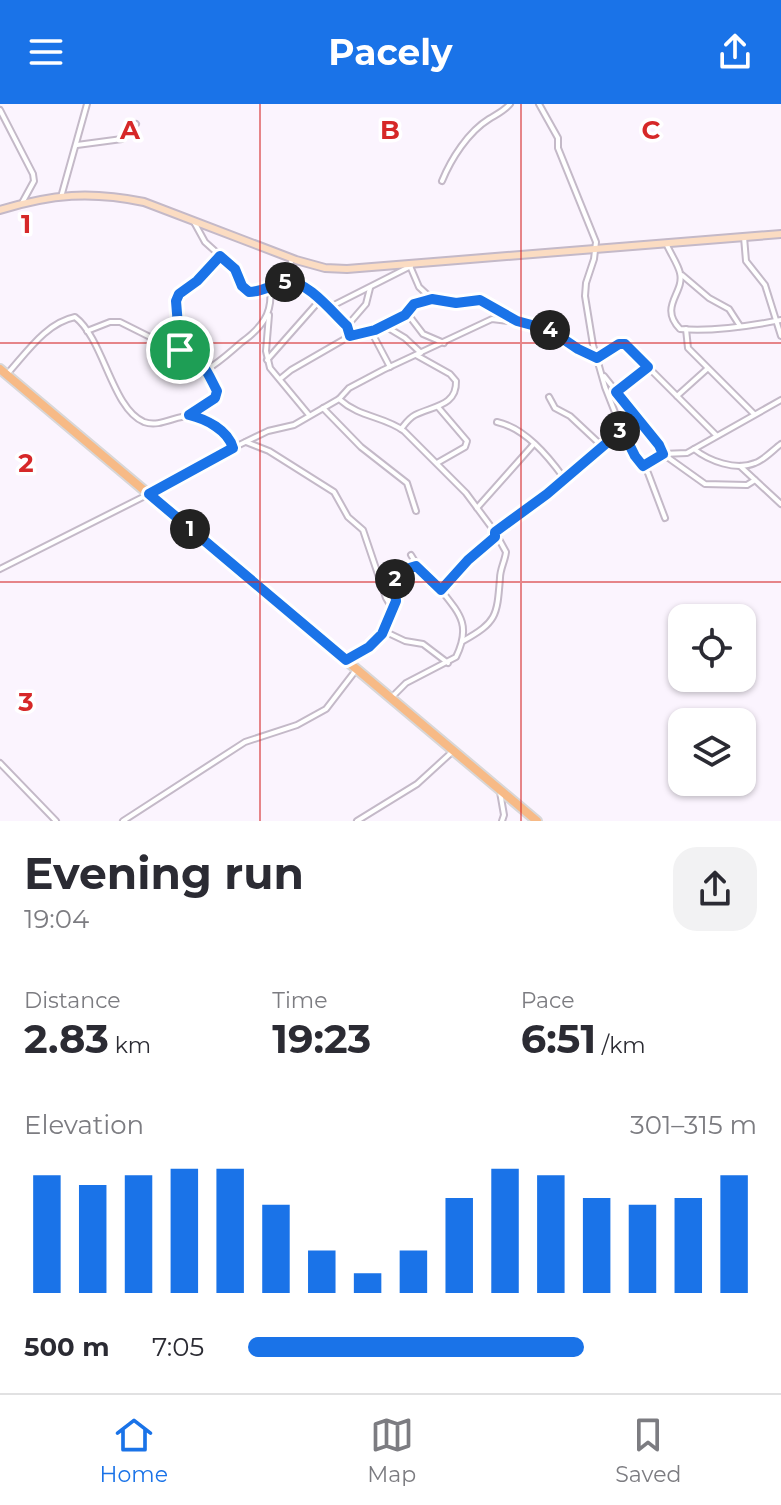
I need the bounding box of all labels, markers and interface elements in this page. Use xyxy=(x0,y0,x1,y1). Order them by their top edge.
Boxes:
icon: menu xyxy=(24,30,68,74)
text: Pacely xyxy=(328,30,453,74)
icon: share xyxy=(713,30,757,74)
text: A xyxy=(119,114,141,146)
text: B xyxy=(380,114,400,146)
text: C xyxy=(642,114,661,146)
text: 1 xyxy=(21,208,31,240)
pin: 5 xyxy=(265,262,305,302)
text: 5 xyxy=(278,268,292,295)
pin: 4 xyxy=(530,310,570,350)
pin xyxy=(146,316,214,384)
text: 4 xyxy=(542,316,558,343)
icon: arrive xyxy=(158,328,202,372)
pin: 3 xyxy=(600,411,640,451)
text: 3 xyxy=(613,417,627,444)
text: 2 xyxy=(18,447,34,479)
pin: 1 xyxy=(170,509,210,549)
text: 1 xyxy=(186,515,194,542)
pin: 2 xyxy=(375,559,415,599)
text: 2 xyxy=(389,565,401,592)
map controls xyxy=(668,604,756,796)
button: locate xyxy=(668,604,756,692)
text: 3 xyxy=(17,686,34,718)
button: layers xyxy=(668,708,756,796)
text: Evening run xyxy=(24,846,304,900)
button: share xyxy=(673,847,757,931)
text: 19:04 xyxy=(24,903,89,935)
text: Distance xyxy=(24,987,121,1014)
text: Time xyxy=(272,987,328,1014)
text: Pace xyxy=(521,987,575,1014)
text: 2.83 xyxy=(24,1014,109,1063)
text: 19:23 xyxy=(272,1014,371,1063)
text: 6:51 xyxy=(521,1014,596,1063)
text: km xyxy=(109,1032,151,1059)
text: /km xyxy=(596,1032,646,1059)
text: Elevation xyxy=(24,1109,144,1141)
text: 301–315 m xyxy=(630,1109,757,1141)
text: 500 m xyxy=(24,1331,109,1363)
text: 7:05 xyxy=(152,1331,204,1363)
tab: Home xyxy=(100,1413,168,1488)
tab: Map xyxy=(367,1413,416,1488)
tab: Saved xyxy=(615,1413,681,1488)

